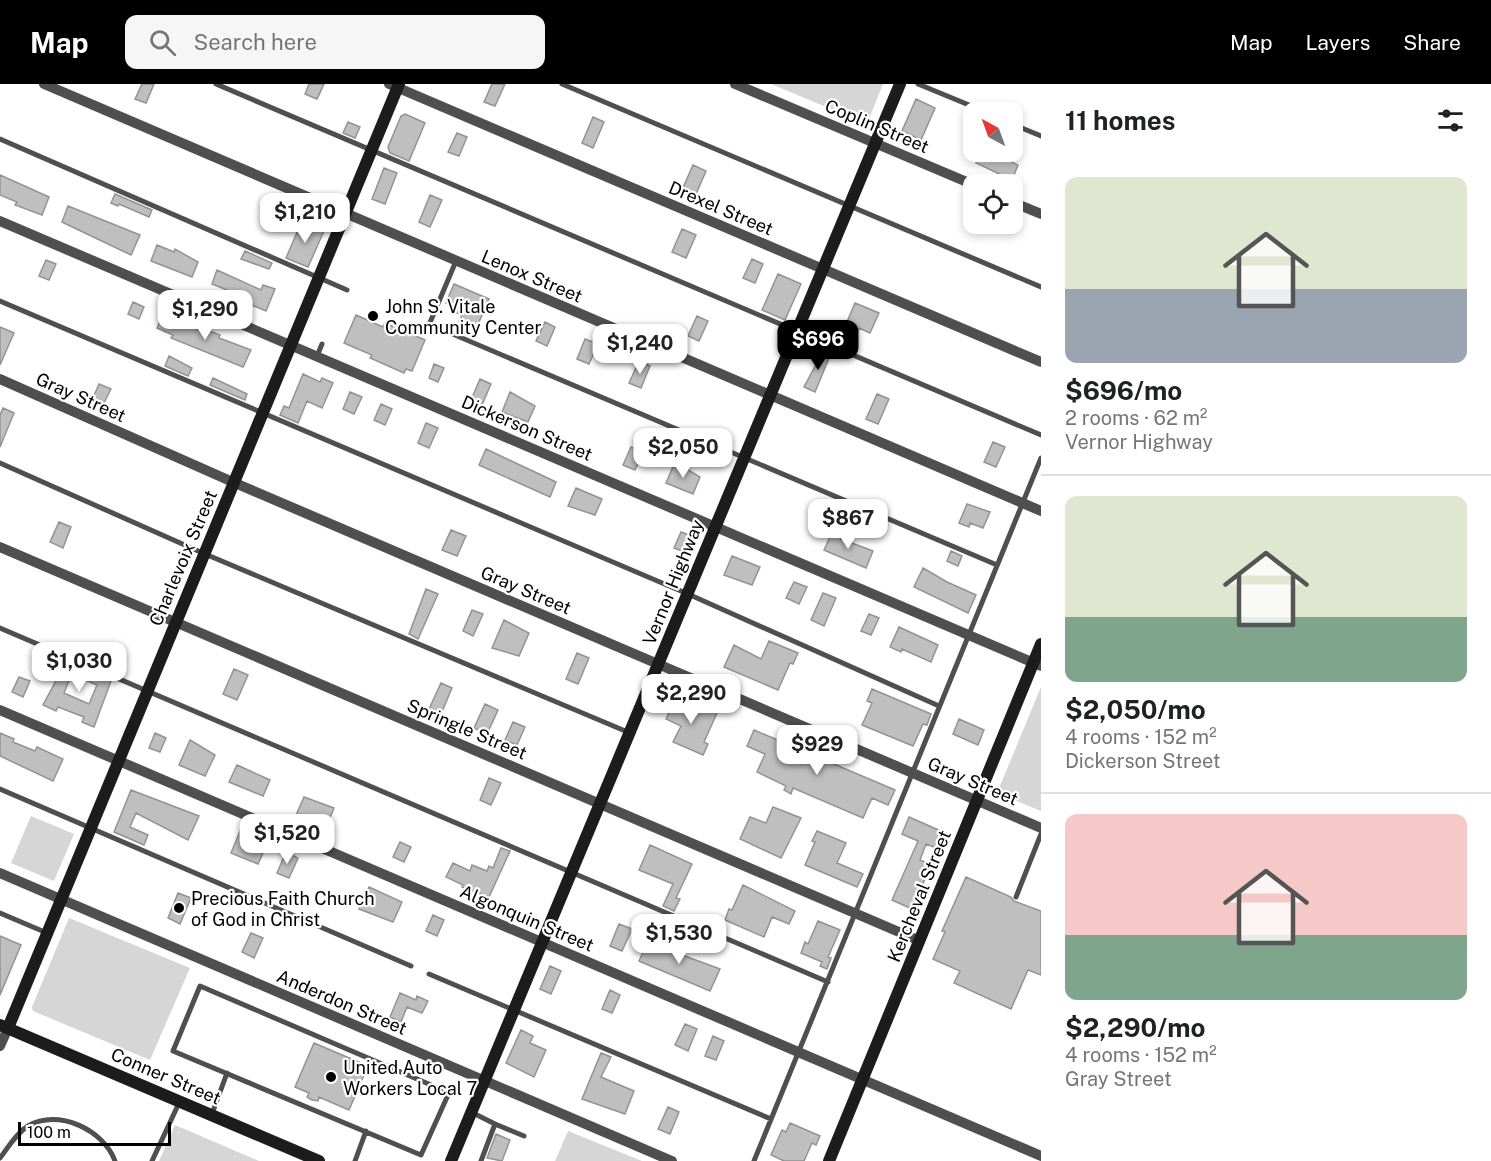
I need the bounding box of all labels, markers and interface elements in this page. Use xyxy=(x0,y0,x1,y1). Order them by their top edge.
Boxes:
search box xyxy=(125,15,545,69)
text: Map xyxy=(30,26,89,59)
icon: search xyxy=(146,26,179,59)
text: Search here xyxy=(194,29,317,55)
text: Map xyxy=(1230,30,1273,55)
text: Layers xyxy=(1306,30,1370,55)
text: Share xyxy=(1403,30,1461,55)
street label: Coplin Street xyxy=(822,95,932,157)
north arrow xyxy=(963,102,1023,162)
map controls xyxy=(963,102,1023,234)
icon: filters xyxy=(1434,104,1467,137)
text: 11 homes xyxy=(1065,105,1175,136)
button: locate xyxy=(963,174,1023,234)
street label: Drexel Street xyxy=(666,177,776,239)
pin: $1,210 xyxy=(256,193,354,244)
text: $1,210 xyxy=(274,200,336,224)
icon: home xyxy=(1212,216,1320,324)
street label: Lenox Street xyxy=(479,245,585,307)
pin: $1,290 xyxy=(156,290,254,341)
place label: John S. Vitale Community Center xyxy=(385,296,542,338)
text: $1,290 xyxy=(172,297,238,321)
marker: John S. Vitale Community Center xyxy=(366,309,380,323)
pin: $696 xyxy=(782,320,854,371)
pin: $1,240 xyxy=(591,324,689,375)
text: $696 xyxy=(791,327,845,351)
text: $1,240 xyxy=(607,331,673,355)
street label: Gray Street xyxy=(33,368,129,426)
text: $696/mo xyxy=(1065,375,1182,406)
street label: Dickerson Street xyxy=(458,391,596,465)
text: 2 rooms · 62 m² xyxy=(1065,406,1207,430)
pin: $2,050 xyxy=(634,428,732,479)
text: Vernor Highway xyxy=(1065,430,1213,454)
text: $2,050 xyxy=(647,435,719,459)
street label: Charlevoix Street xyxy=(145,487,221,629)
pin: $867 xyxy=(812,499,884,550)
text: $867 xyxy=(822,506,874,530)
street label: Vernor Highway xyxy=(638,516,708,648)
icon: home xyxy=(1212,535,1320,643)
street label: Gray Street xyxy=(478,562,574,618)
pin: $1,030 xyxy=(30,642,128,693)
text: $1,030 xyxy=(46,649,112,673)
pin: $2,290 xyxy=(642,674,740,725)
text: $2,290 xyxy=(656,681,726,705)
street label: Springle Street xyxy=(404,694,530,764)
text: $2,050/mo xyxy=(1065,694,1206,725)
pin: $929 xyxy=(781,725,853,776)
text: 4 rooms · 152 m² xyxy=(1065,725,1217,749)
text: $929 xyxy=(791,732,843,756)
text: Dickerson Street xyxy=(1065,749,1221,773)
street label: Gray Street xyxy=(925,753,1021,809)
pin: $1,520 xyxy=(238,814,336,865)
text: $1,520 xyxy=(254,821,320,845)
street label: Kercheval Street xyxy=(883,827,955,965)
icon: home xyxy=(1212,853,1320,961)
street label: Algonquin Street xyxy=(457,880,597,956)
place label: Precious Faith Church of God in Christ xyxy=(191,888,375,930)
marker: Precious Faith Church of God in Christ xyxy=(172,901,186,915)
pin: $1,530 xyxy=(630,914,728,965)
text: $1,530 xyxy=(645,921,713,945)
street label: Anderdon Street xyxy=(274,965,410,1039)
text: $2,290/mo xyxy=(1065,1012,1205,1043)
street label: Conner Street xyxy=(108,1043,224,1109)
text: 4 rooms · 152 m² xyxy=(1065,1043,1217,1067)
place label: United Auto Workers Local 7 xyxy=(343,1057,477,1099)
text: Gray Street xyxy=(1065,1067,1172,1091)
marker: United Auto Workers Local 7 xyxy=(324,1070,338,1084)
scale bar xyxy=(18,1119,171,1146)
text: 100 m xyxy=(27,1123,71,1142)

